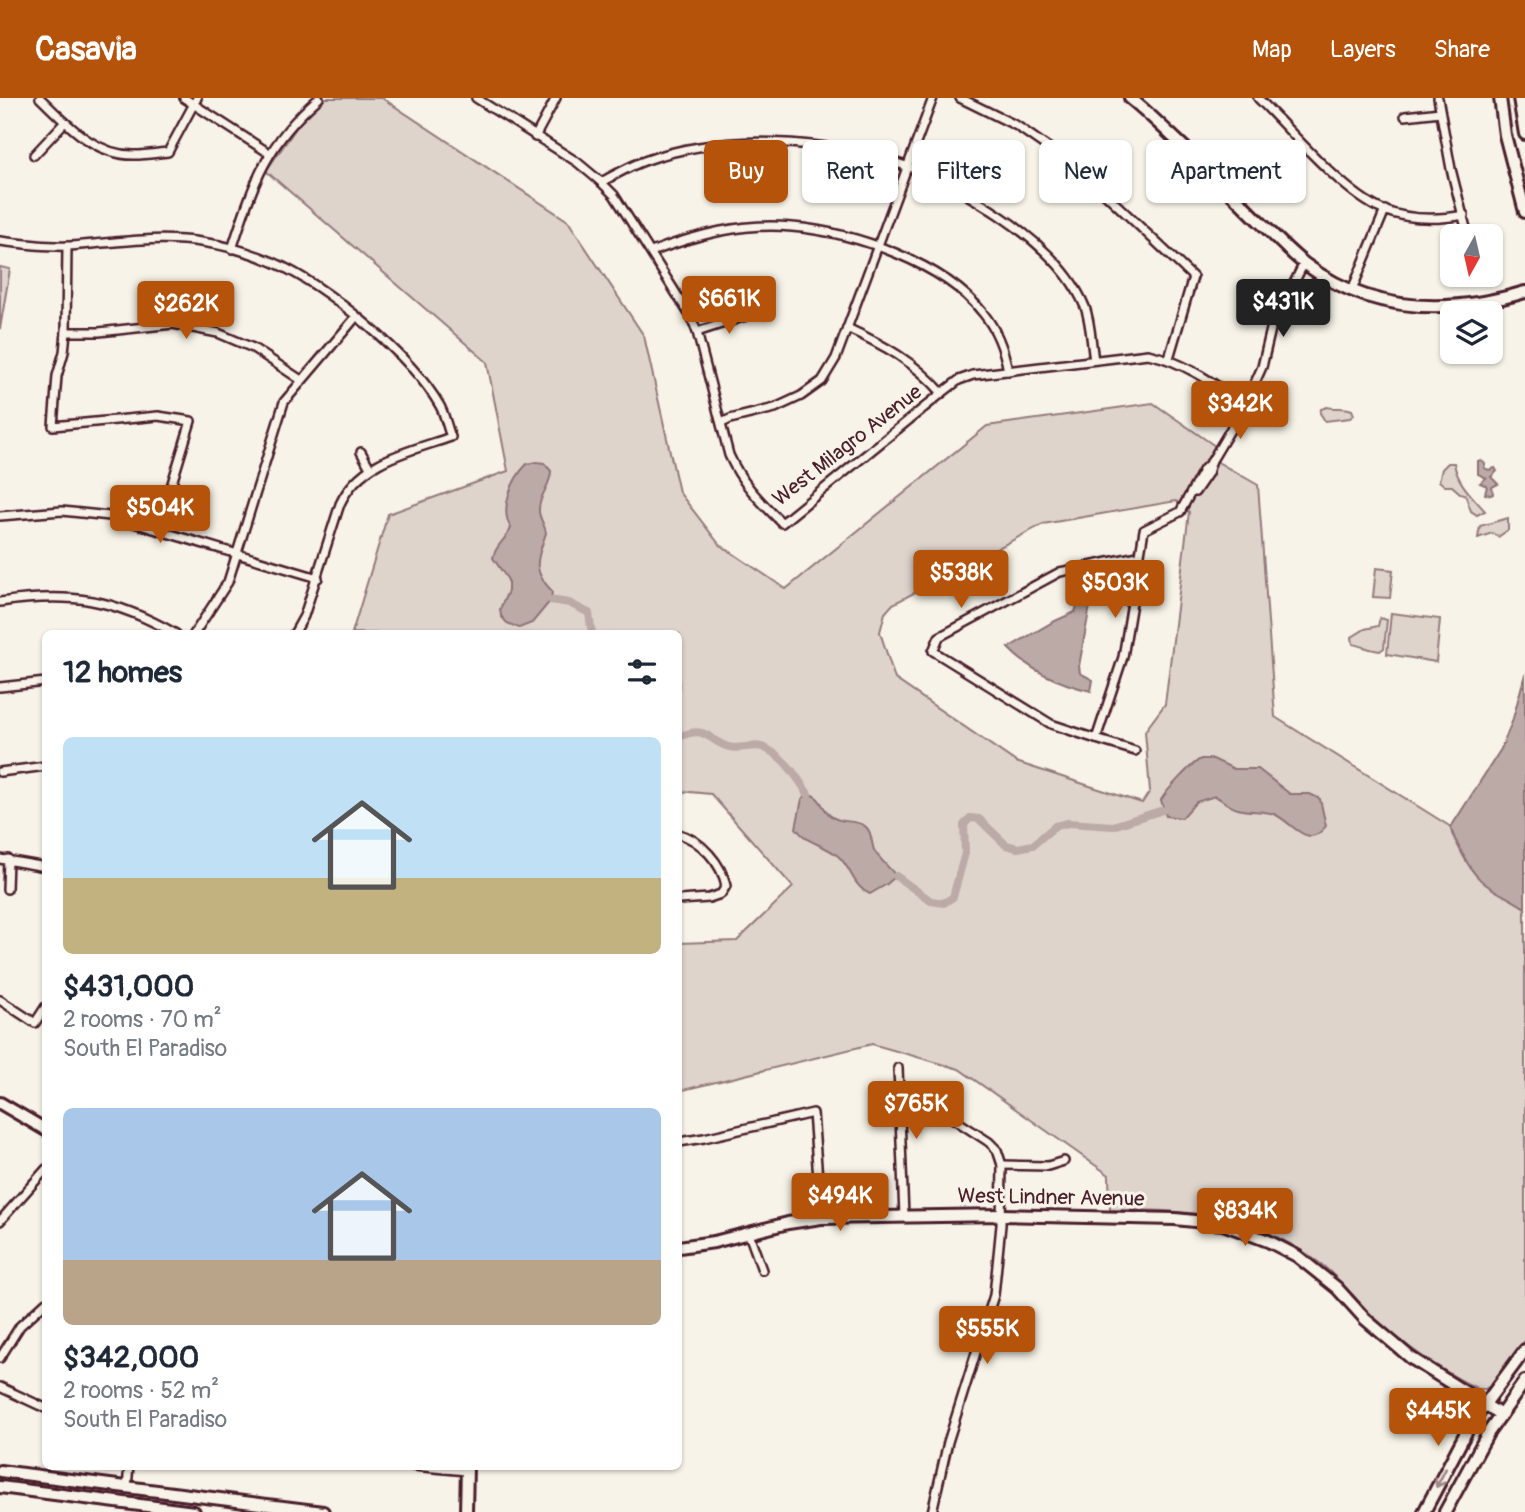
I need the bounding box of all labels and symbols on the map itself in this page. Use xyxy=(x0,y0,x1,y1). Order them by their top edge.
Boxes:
north arrow xyxy=(1440,224,1503,287)
pin: $661K xyxy=(680,276,778,336)
pin: $431K xyxy=(1234,280,1332,339)
pin: $262K xyxy=(137,282,235,341)
street label: West Milagro Avenue xyxy=(767,378,928,512)
pin: $342K xyxy=(1191,382,1289,441)
pin: $504K xyxy=(111,486,209,545)
pin: $538K xyxy=(912,550,1010,610)
pin: $503K xyxy=(1066,560,1164,620)
pin: $765K xyxy=(867,1082,965,1141)
pin: $494K xyxy=(791,1174,889,1233)
street label: West Lindner Avenue xyxy=(957,1182,1145,1213)
pin: $834K xyxy=(1196,1188,1294,1248)
pin: $555K xyxy=(938,1306,1036,1366)
pin: $445K xyxy=(1389,1388,1487,1448)
one-way arrow xyxy=(1433,1467,1447,1488)

